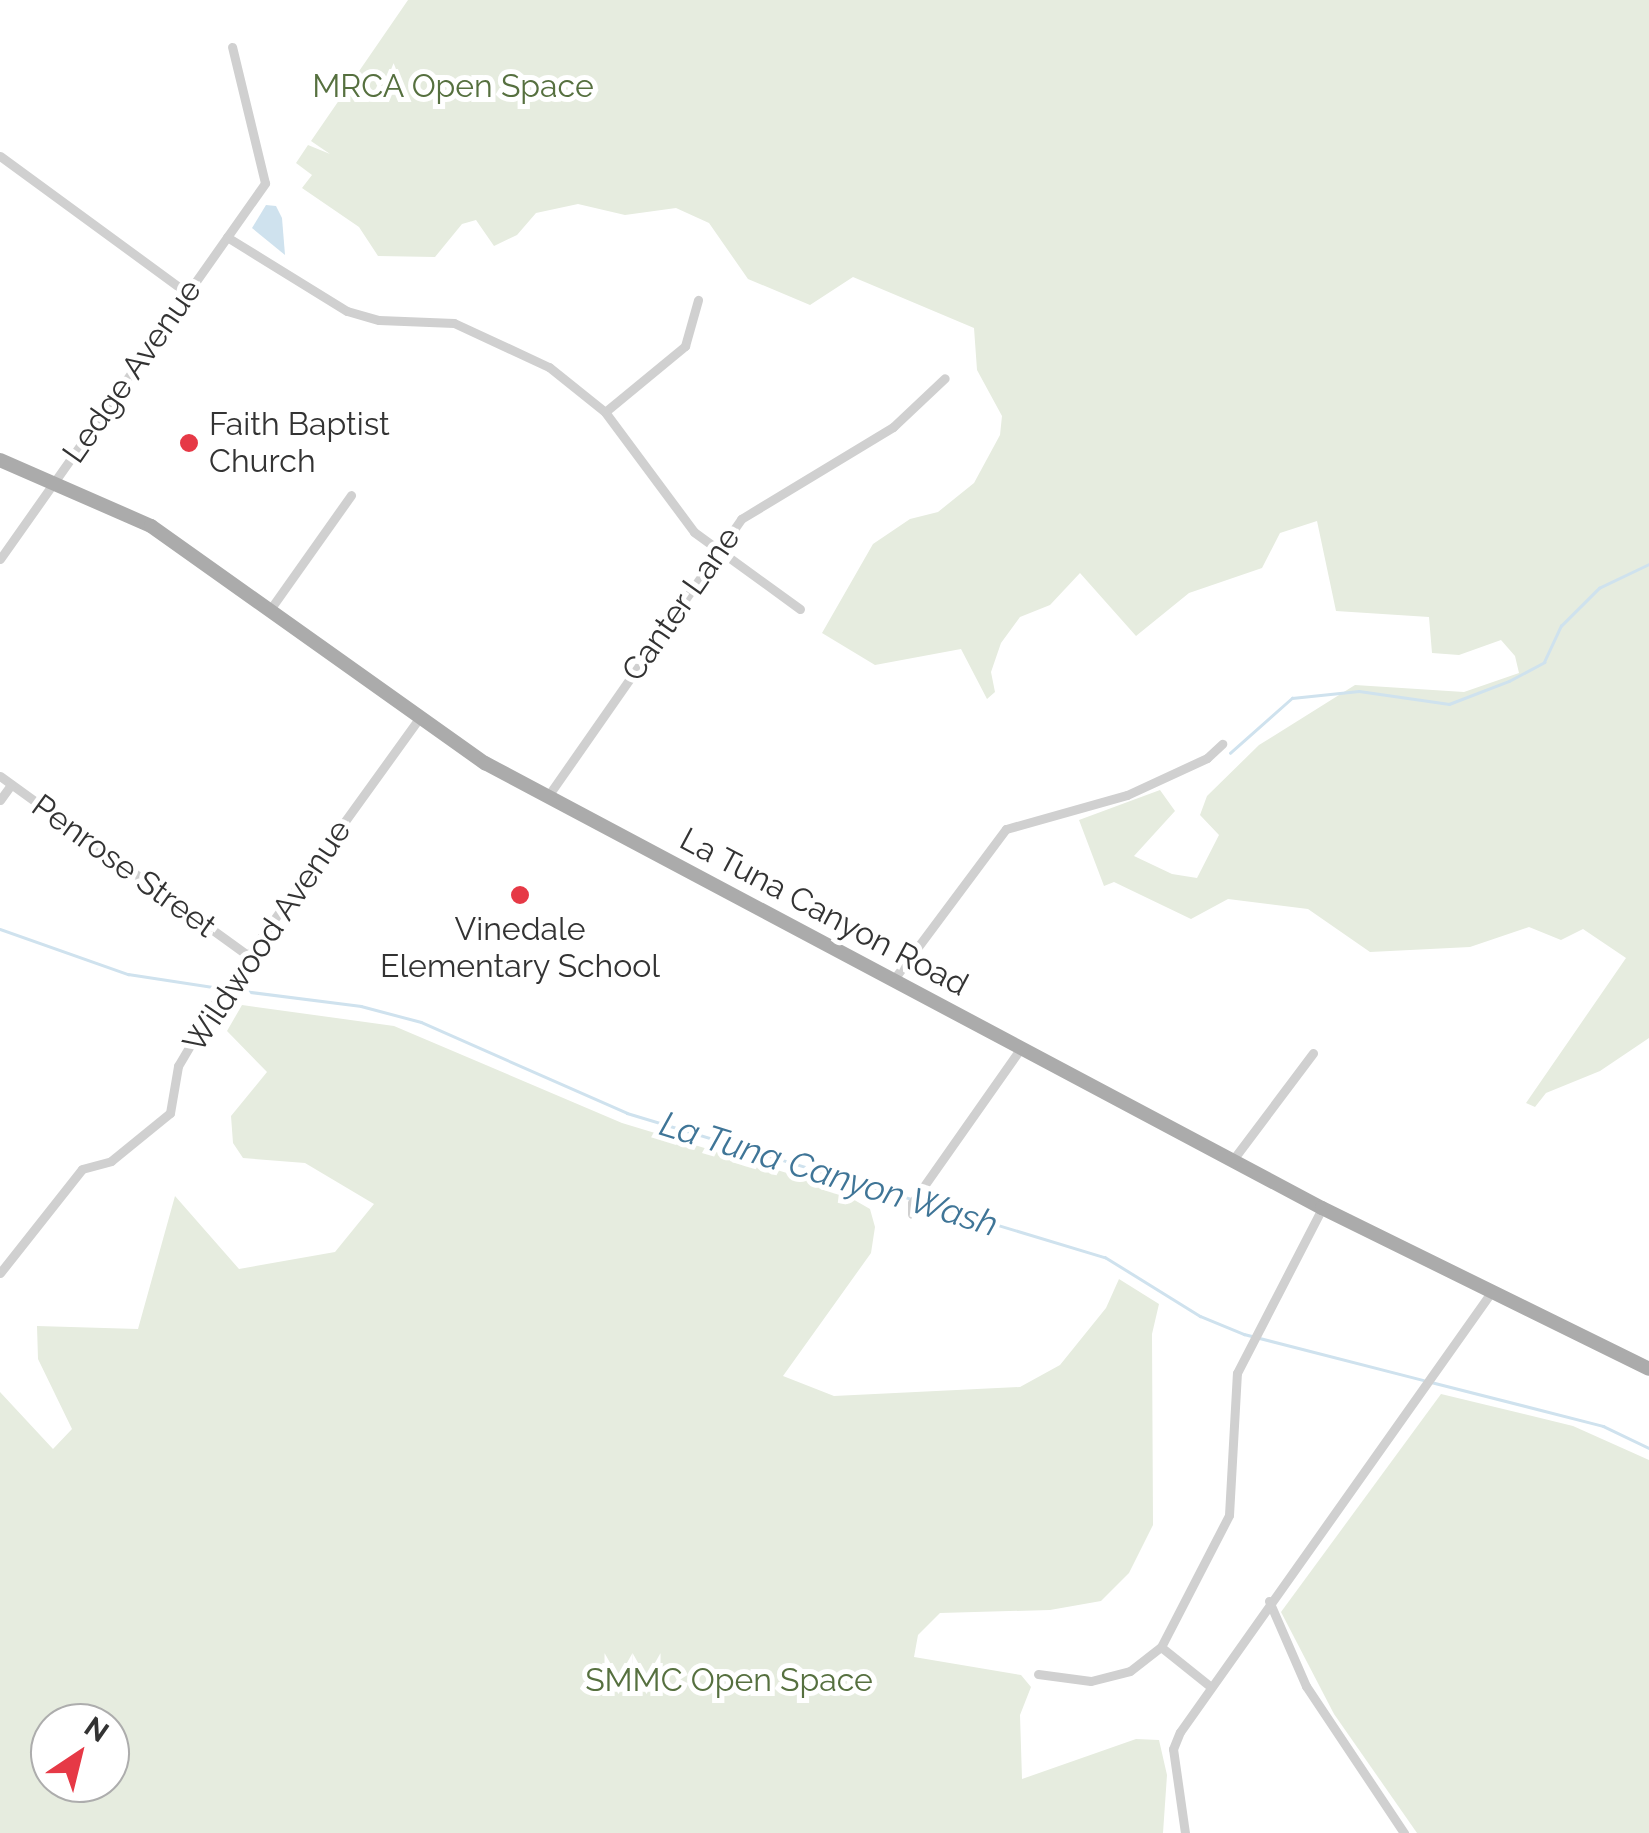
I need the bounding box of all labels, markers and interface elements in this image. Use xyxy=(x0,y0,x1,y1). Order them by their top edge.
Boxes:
park label: MRCA Open Space xyxy=(312,67,594,105)
street label: Ledge Avenue xyxy=(54,272,210,470)
place label: Faith Baptist Church xyxy=(209,406,390,481)
marker: Faith Baptist Church xyxy=(178,432,200,454)
street label: Canter Lane xyxy=(614,519,748,689)
street label: Penrose Street xyxy=(25,786,223,946)
street label: Wildwood Avenue xyxy=(175,812,359,1060)
street label: La Tuna Canyon Road xyxy=(673,820,975,1004)
marker: Vinedale Elementary School xyxy=(509,884,531,906)
place label: Vinedale Elementary School xyxy=(380,911,660,986)
water label: La Tuna Canyon Wash xyxy=(654,1102,1004,1246)
park label: SMMC Open Space xyxy=(585,1661,873,1699)
north arrow xyxy=(30,1703,130,1803)
text: N xyxy=(78,1710,115,1749)

